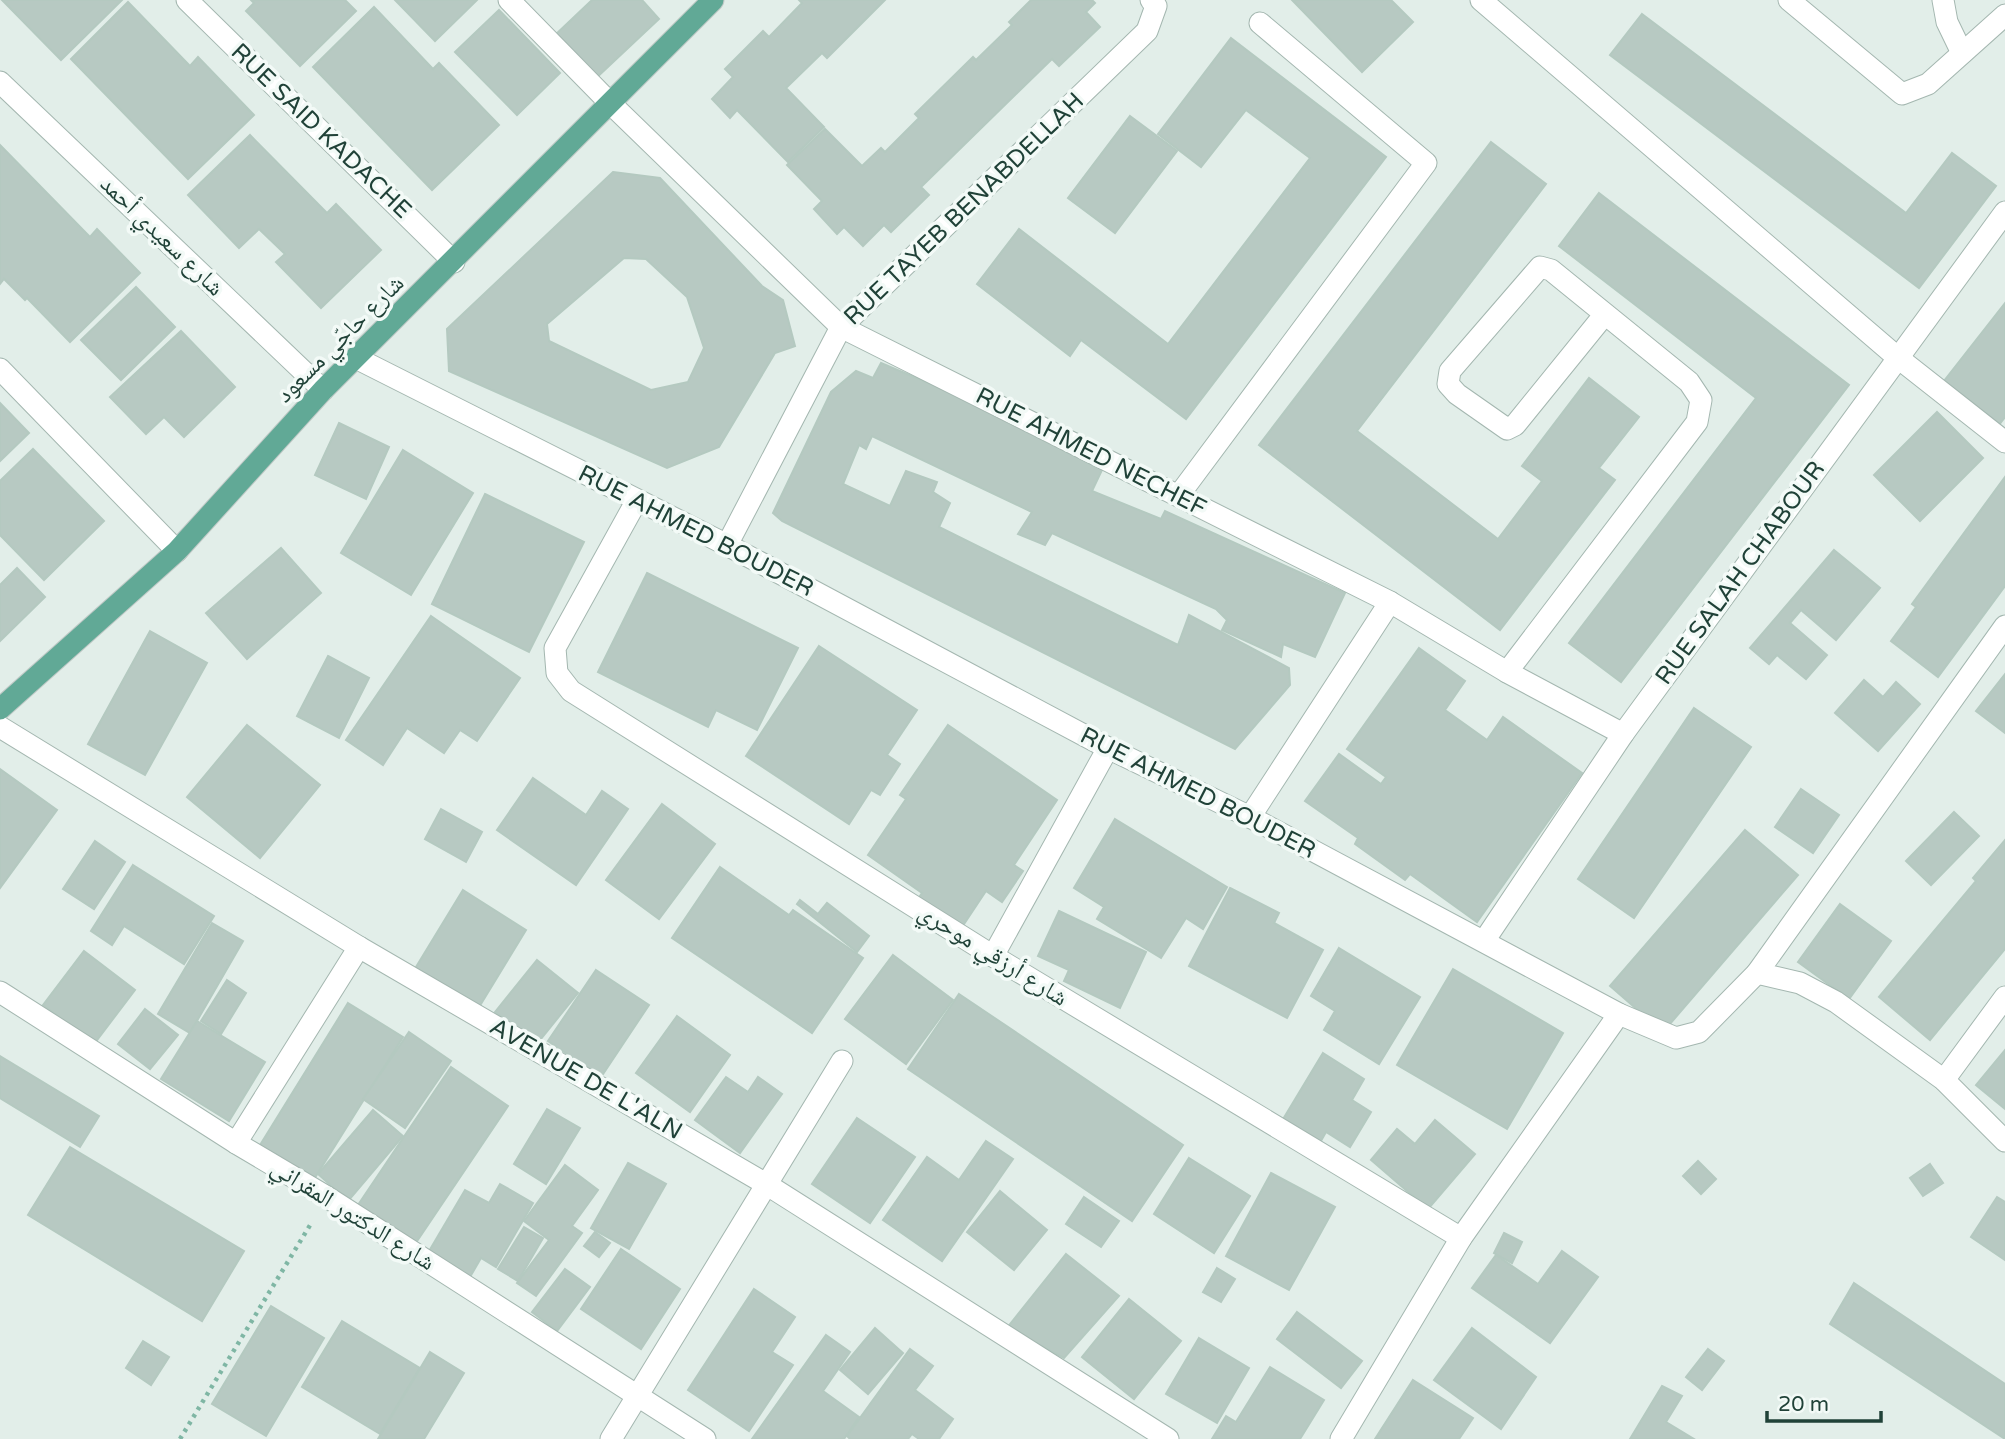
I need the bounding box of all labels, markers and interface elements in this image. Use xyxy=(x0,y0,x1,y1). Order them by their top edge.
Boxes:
street label: RUE SAID KADACHE xyxy=(225,37,417,225)
street label: RUE TAYEB BENABDELLAH xyxy=(838,87,1090,331)
street label: شارع سعيدي أحمد xyxy=(91,170,230,305)
street label: شارع حاجّي مسعود xyxy=(270,269,413,412)
street label: RUE AHMED NECHEF xyxy=(971,381,1211,523)
street label: RUE SALAH CHABOUR xyxy=(1649,456,1831,690)
street label: RUE AHMED BOUDER xyxy=(573,459,819,603)
street label: RUE AHMED BOUDER xyxy=(1075,721,1321,865)
street label: شارع أرزقي موحري xyxy=(911,897,1073,1016)
street label: AVENUE DE L'ALN xyxy=(485,1012,687,1146)
street label: شارع الدكتور المقراني xyxy=(263,1153,440,1281)
scale bar xyxy=(1767,1380,1881,1424)
text: 20 m xyxy=(1778,1392,1829,1417)

